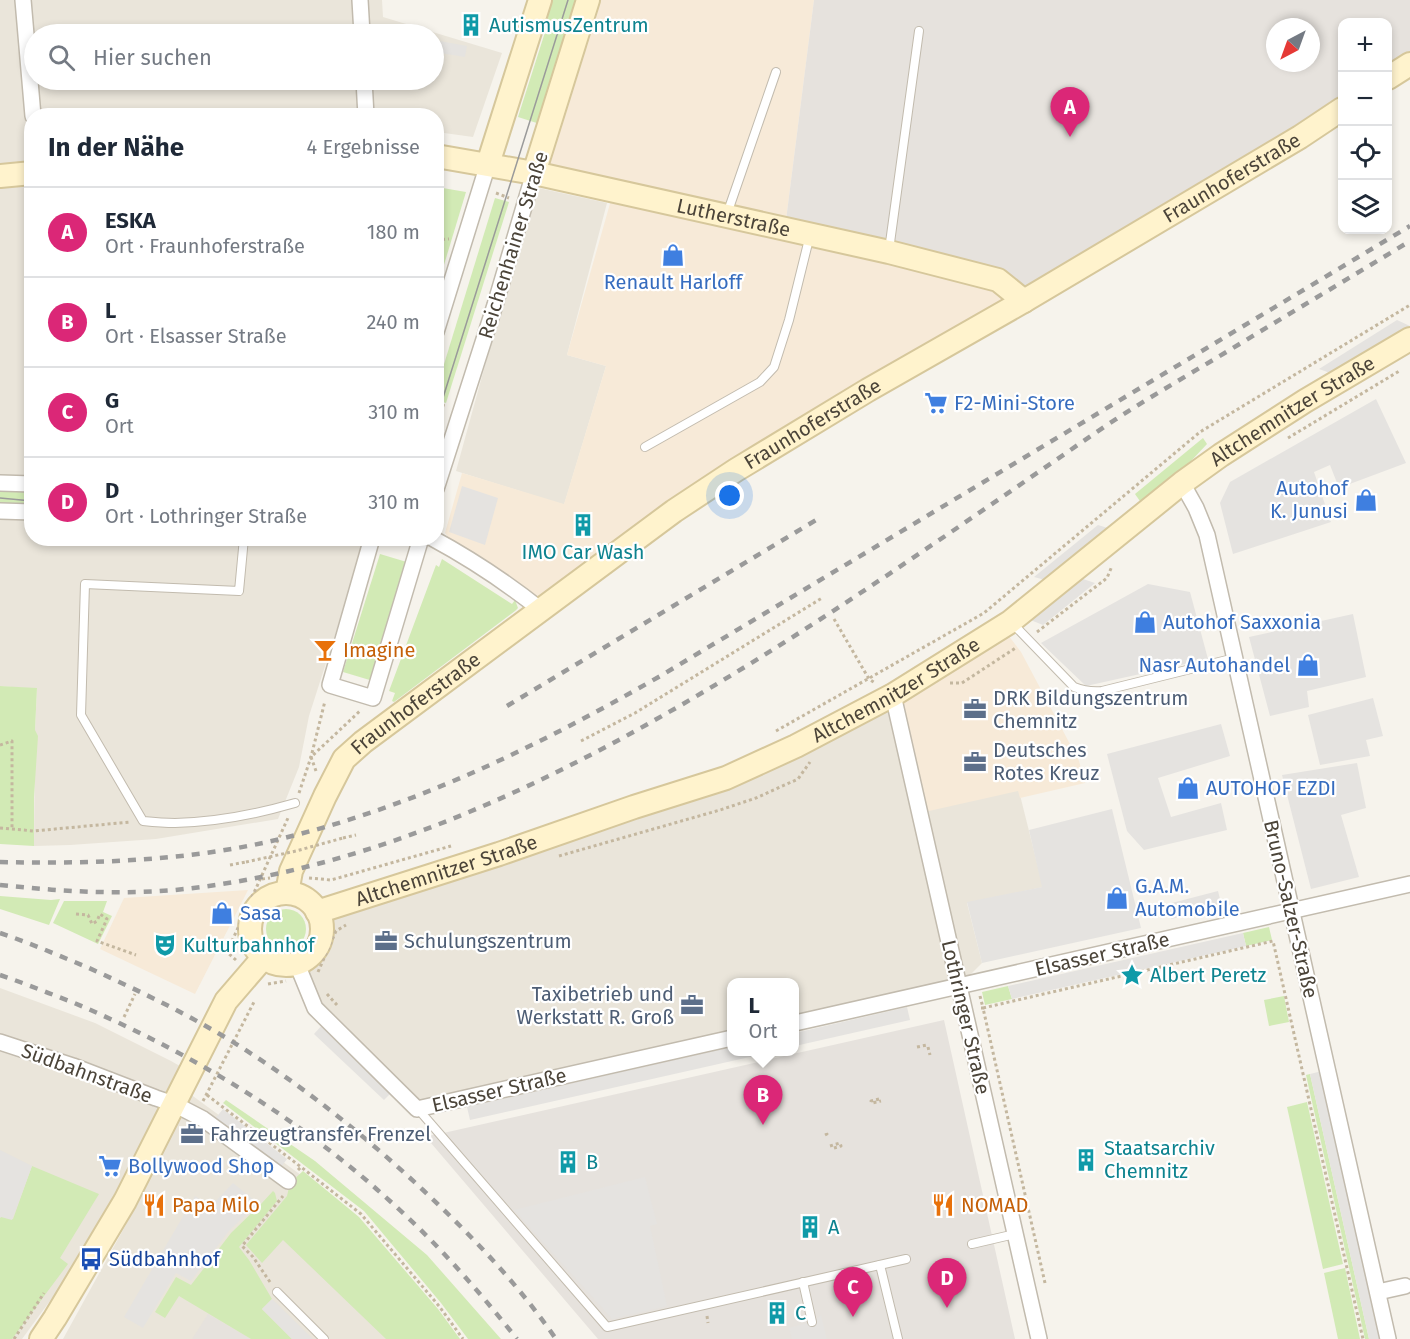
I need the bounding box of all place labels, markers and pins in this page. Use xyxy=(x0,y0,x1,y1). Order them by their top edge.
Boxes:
building icon: AutismusZentrum xyxy=(458,12,484,38)
place label: AutismusZentrum xyxy=(489,13,649,37)
pin: A xyxy=(1050,88,1090,137)
shop icon: Renault Harloff xyxy=(660,242,686,268)
place label: Renault Harloff xyxy=(604,270,743,294)
supermarket icon: F2-Mini-Store xyxy=(923,390,949,416)
place label: F2-Mini-Store xyxy=(954,391,1075,415)
place label: Autohof K. Junusi xyxy=(1270,476,1349,523)
shop icon: Autohof K. Junusi xyxy=(1353,487,1379,513)
building icon: IMO Car Wash xyxy=(570,512,596,538)
place label: IMO Car Wash xyxy=(522,540,644,564)
shop icon: Autohof Saxxonia xyxy=(1132,609,1158,635)
place label: Autohof Saxxonia xyxy=(1163,610,1321,634)
bar icon: Imagine xyxy=(312,637,338,663)
place label: Imagine xyxy=(343,638,415,662)
shop icon: Nasr Autohandel xyxy=(1295,652,1321,678)
place label: Nasr Autohandel xyxy=(1139,653,1290,677)
place label: DRK Bildungszentrum Chemnitz xyxy=(993,686,1188,733)
office icon: DRK Bildungszentrum Chemnitz xyxy=(962,696,988,722)
place label: Deutsches Rotes Kreuz xyxy=(993,738,1099,785)
office icon: Deutsches Rotes Kreuz xyxy=(962,749,988,775)
shop icon: AUTOHOF EZDI xyxy=(1175,775,1201,801)
place label: AUTOHOF EZDI xyxy=(1206,776,1336,800)
place label: G.A.M. Automobile xyxy=(1135,874,1240,921)
shop icon: G.A.M. Automobile xyxy=(1104,885,1130,911)
shop icon: Sasa xyxy=(209,900,235,926)
place label: Sasa xyxy=(240,901,282,925)
office icon: Schulungszentrum xyxy=(373,928,399,954)
place label: Schulungszentrum xyxy=(404,929,572,953)
theatre icon: Kulturbahnhof xyxy=(152,932,178,958)
place label: Kulturbahnhof xyxy=(183,933,316,957)
place icon: Albert Peretz xyxy=(1119,962,1145,988)
place label: Albert Peretz xyxy=(1150,963,1266,987)
place label: Taxibetrieb und Werkstatt R. Groß xyxy=(516,982,674,1029)
office icon: Taxibetrieb und Werkstatt R. Groß xyxy=(679,992,705,1018)
pin: B xyxy=(744,1076,783,1125)
office icon: Fahrzeugtransfer Frenzel xyxy=(179,1121,205,1147)
place label: Fahrzeugtransfer Frenzel xyxy=(210,1122,431,1146)
place label: Staatsarchiv Chemnitz xyxy=(1104,1136,1215,1183)
building icon: Staatsarchiv Chemnitz xyxy=(1073,1147,1099,1173)
building icon: B xyxy=(555,1149,581,1175)
place label: B xyxy=(586,1150,598,1174)
supermarket icon: Bollywood Shop xyxy=(97,1153,123,1179)
place label: Bollywood Shop xyxy=(128,1154,274,1178)
restaurant icon: Papa Milo xyxy=(141,1192,167,1218)
restaurant icon: NOMAD xyxy=(930,1192,956,1218)
place label: Papa Milo xyxy=(172,1193,260,1217)
place label: NOMAD xyxy=(961,1193,1028,1217)
building icon: A xyxy=(797,1214,823,1240)
place label: A xyxy=(828,1215,840,1239)
bus stop icon: Südbahnhof xyxy=(78,1246,104,1272)
place label: Südbahnhof xyxy=(109,1247,221,1271)
pin: D xyxy=(928,1258,966,1308)
pin: C xyxy=(834,1268,872,1317)
building icon: C xyxy=(764,1300,790,1326)
place label: C xyxy=(795,1301,806,1325)

